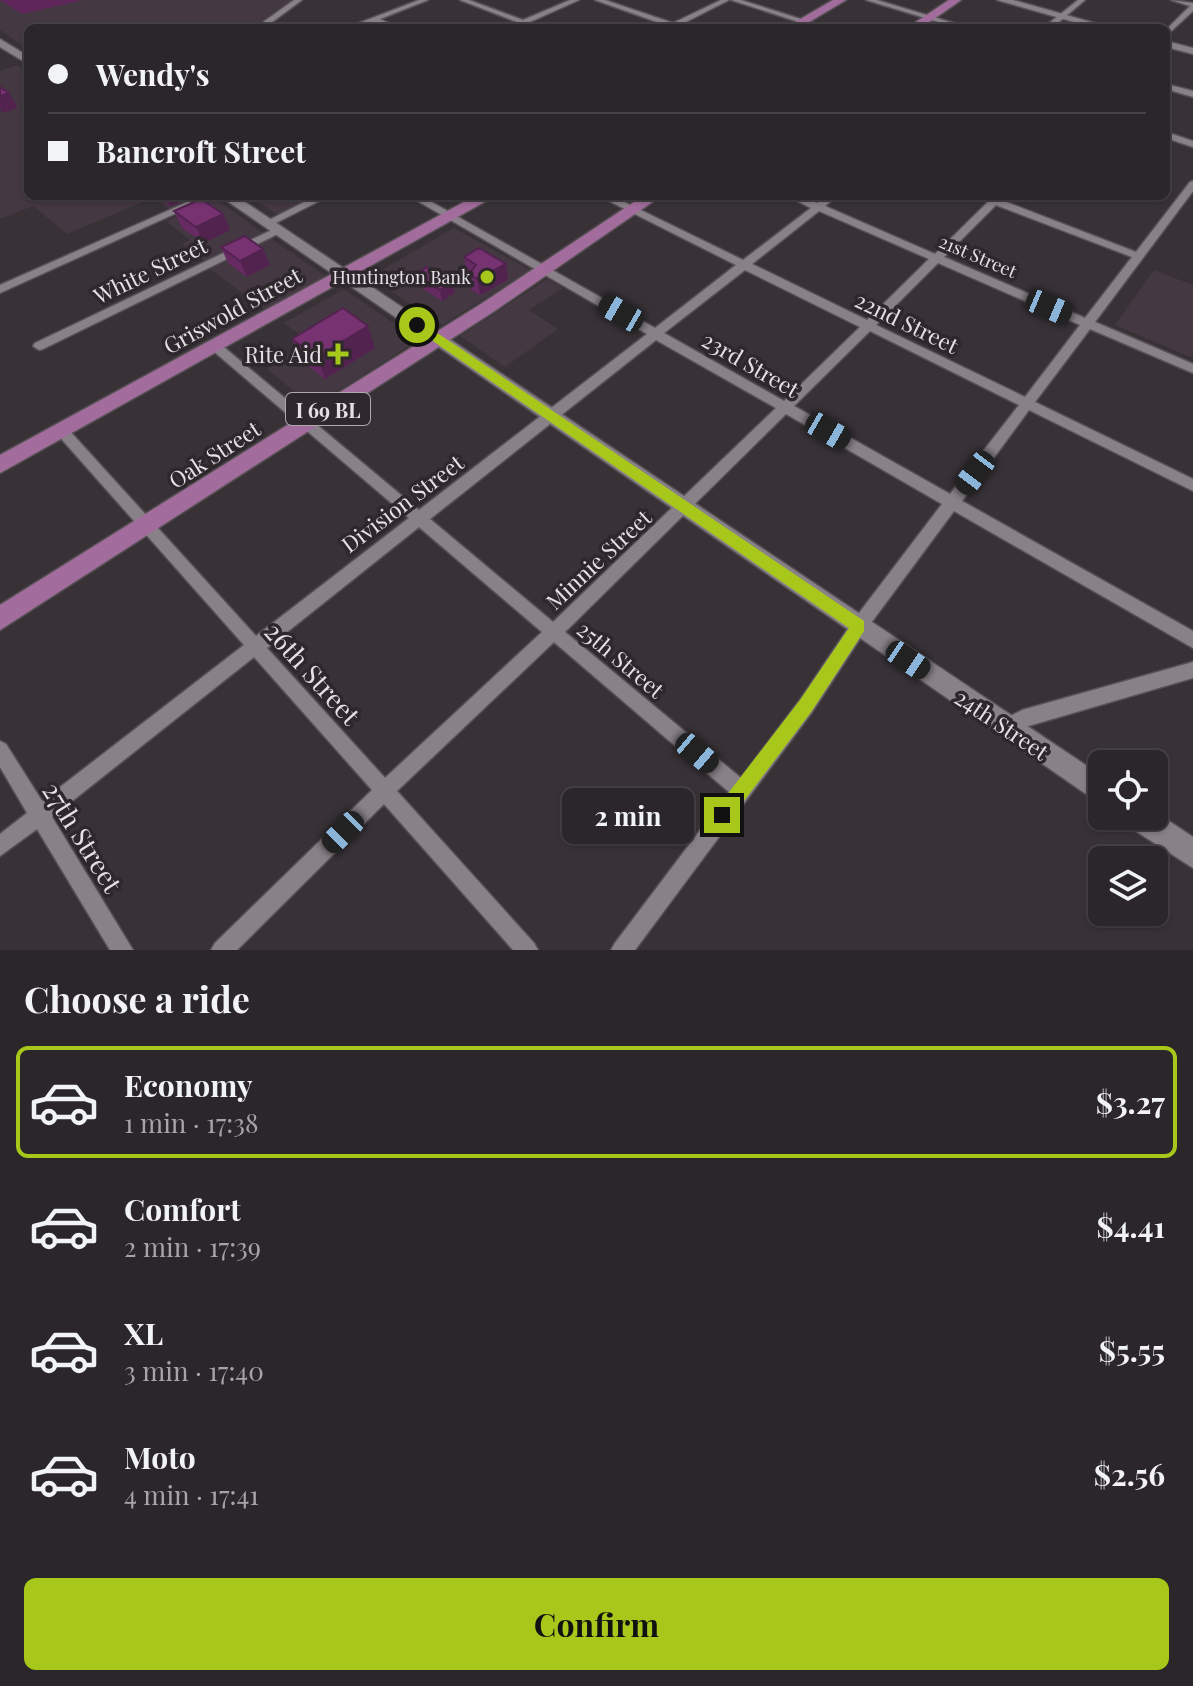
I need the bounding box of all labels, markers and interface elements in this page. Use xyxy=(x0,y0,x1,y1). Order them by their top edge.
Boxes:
text: Wendy's xyxy=(96,54,210,94)
text: Bancroft Street xyxy=(96,131,306,171)
street label: White Street xyxy=(87,229,213,311)
street label: 21st Street xyxy=(935,229,1021,283)
street label: Griswold Street xyxy=(158,259,307,360)
place label: Huntington Bank xyxy=(332,265,471,289)
marker: Huntington Bank xyxy=(478,268,496,286)
street label: 22nd Street xyxy=(850,284,965,360)
car xyxy=(1022,287,1076,327)
car xyxy=(594,291,648,335)
route start xyxy=(399,307,435,343)
street label: 23rd Street xyxy=(697,324,806,404)
place label: Rite Aid xyxy=(245,339,322,369)
marker: Rite Aid xyxy=(329,345,347,363)
road number: I 69 BL xyxy=(286,393,370,425)
car xyxy=(801,409,855,453)
street label: Oak Street xyxy=(162,413,267,495)
street label: Division Street xyxy=(335,446,470,559)
car xyxy=(951,447,999,499)
street label: Minnie Street xyxy=(539,502,658,616)
street label: 26th Street xyxy=(258,614,369,732)
street label: 25th Street xyxy=(571,614,672,705)
car xyxy=(881,637,935,683)
street label: 24th Street xyxy=(949,682,1056,767)
car xyxy=(671,728,723,778)
map controls xyxy=(1088,750,1168,926)
button: locate xyxy=(1088,750,1168,830)
street label: 27th Street xyxy=(35,775,131,899)
callout: 2 min xyxy=(562,787,694,843)
route end xyxy=(704,797,740,833)
text: 2 min xyxy=(594,798,662,833)
car xyxy=(318,807,368,857)
button: layers xyxy=(1088,846,1168,926)
text: Choose a ride xyxy=(24,974,250,1022)
text: Economy xyxy=(124,1065,253,1105)
icon: car xyxy=(28,1066,100,1138)
text: $3.27 xyxy=(1096,1082,1165,1122)
text: 1 min · 17:38 xyxy=(124,1105,258,1140)
text: Comfort xyxy=(124,1189,241,1229)
icon: car xyxy=(28,1190,100,1262)
text: $4.41 xyxy=(1097,1206,1165,1246)
text: 2 min · 17:39 xyxy=(124,1229,261,1264)
text: XL xyxy=(124,1313,163,1353)
icon: car xyxy=(28,1314,100,1386)
text: $5.55 xyxy=(1099,1330,1165,1370)
text: 3 min · 17:40 xyxy=(124,1353,264,1388)
text: Moto xyxy=(124,1437,196,1477)
icon: car xyxy=(28,1438,100,1510)
text: $2.56 xyxy=(1094,1454,1165,1494)
text: 4 min · 17:41 xyxy=(124,1477,259,1512)
button: Confirm xyxy=(24,1578,1169,1670)

